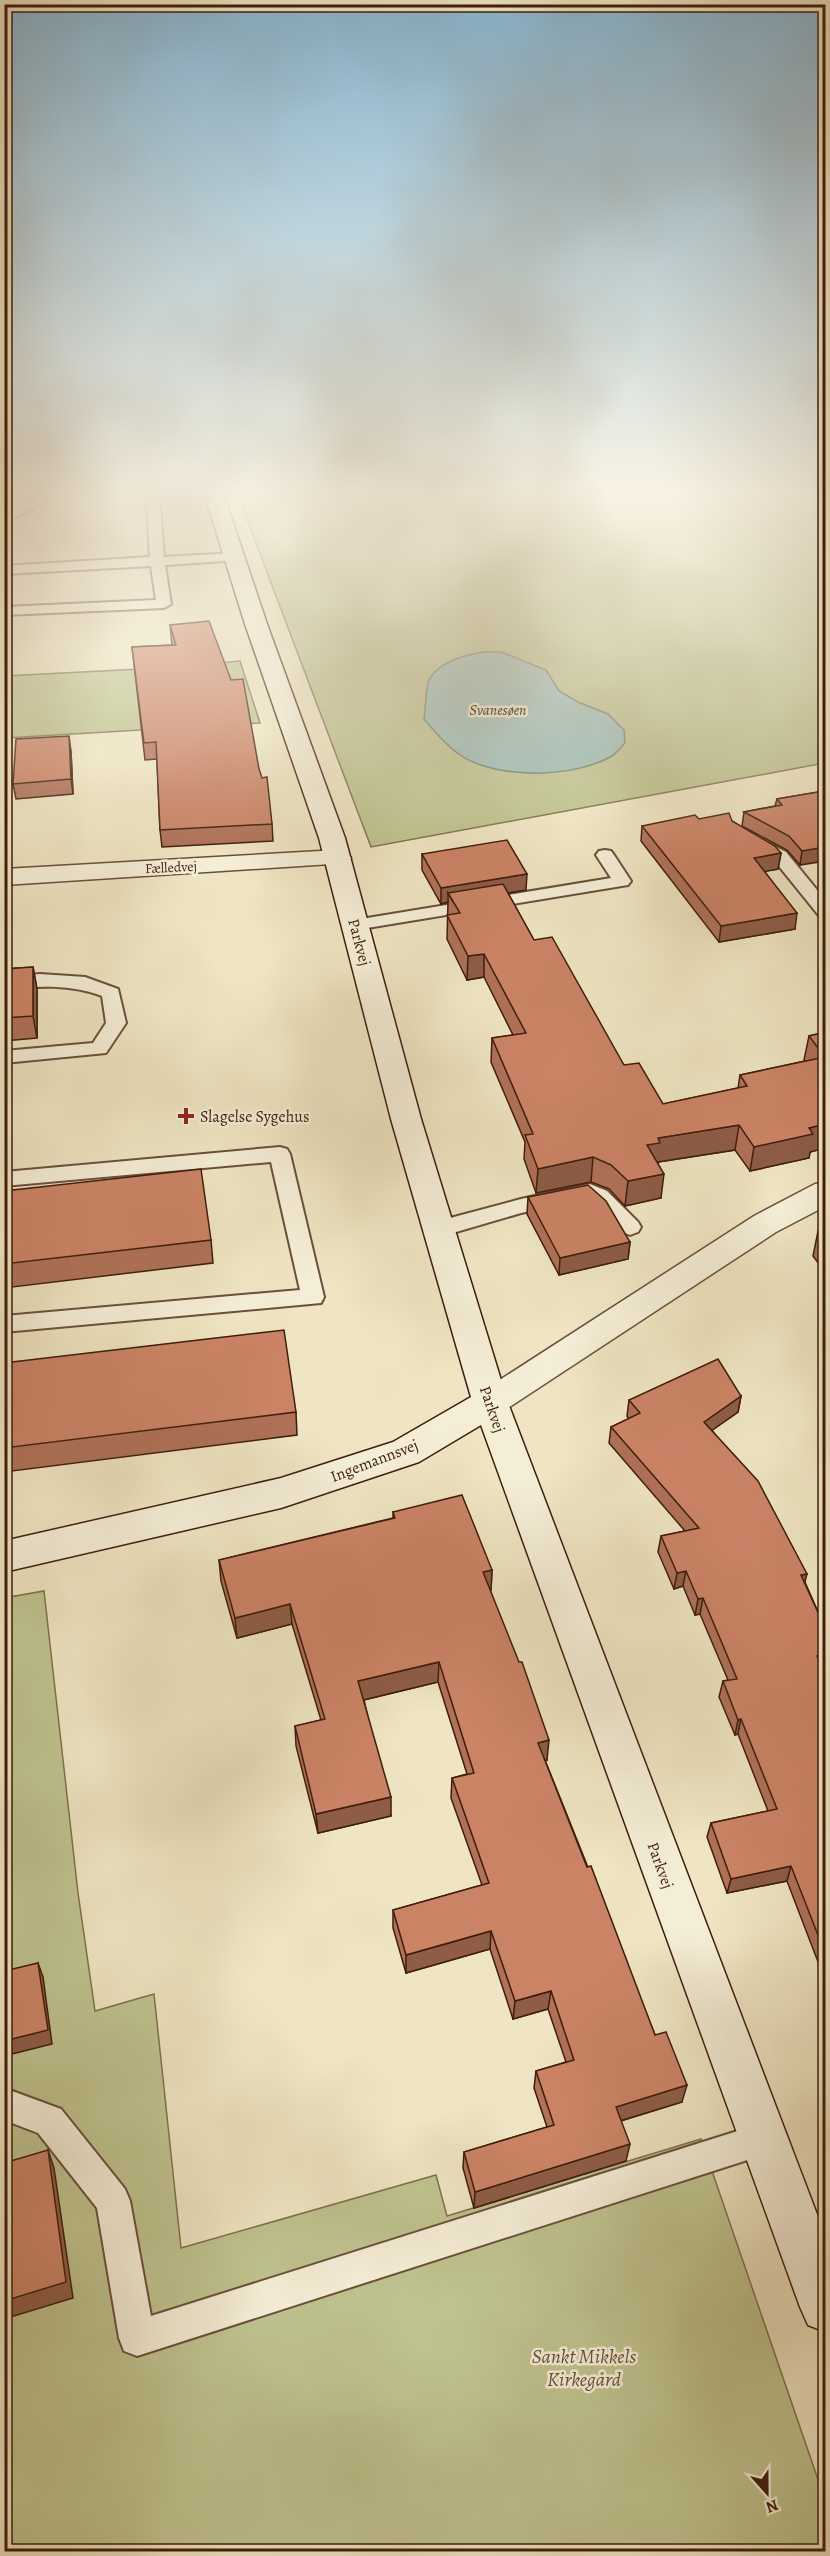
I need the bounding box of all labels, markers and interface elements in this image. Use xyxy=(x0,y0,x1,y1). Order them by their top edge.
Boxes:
water label: Svanesøen xyxy=(469,700,527,720)
street label: Fælledvej xyxy=(145,857,198,878)
street label: Parkvej xyxy=(342,916,376,968)
place label: Slagelse Sygehus xyxy=(200,1106,309,1128)
marker: Slagelse Sygehus xyxy=(177,1107,195,1125)
street label: Parkvej xyxy=(474,1383,510,1436)
street label: Ingemannsvej xyxy=(327,1434,421,1488)
street label: Parkvej xyxy=(642,1839,679,1892)
park label: Sankt Mikkels Kirkegård xyxy=(532,2343,637,2393)
north arrow xyxy=(737,2463,797,2523)
text: N xyxy=(762,2494,781,2519)

